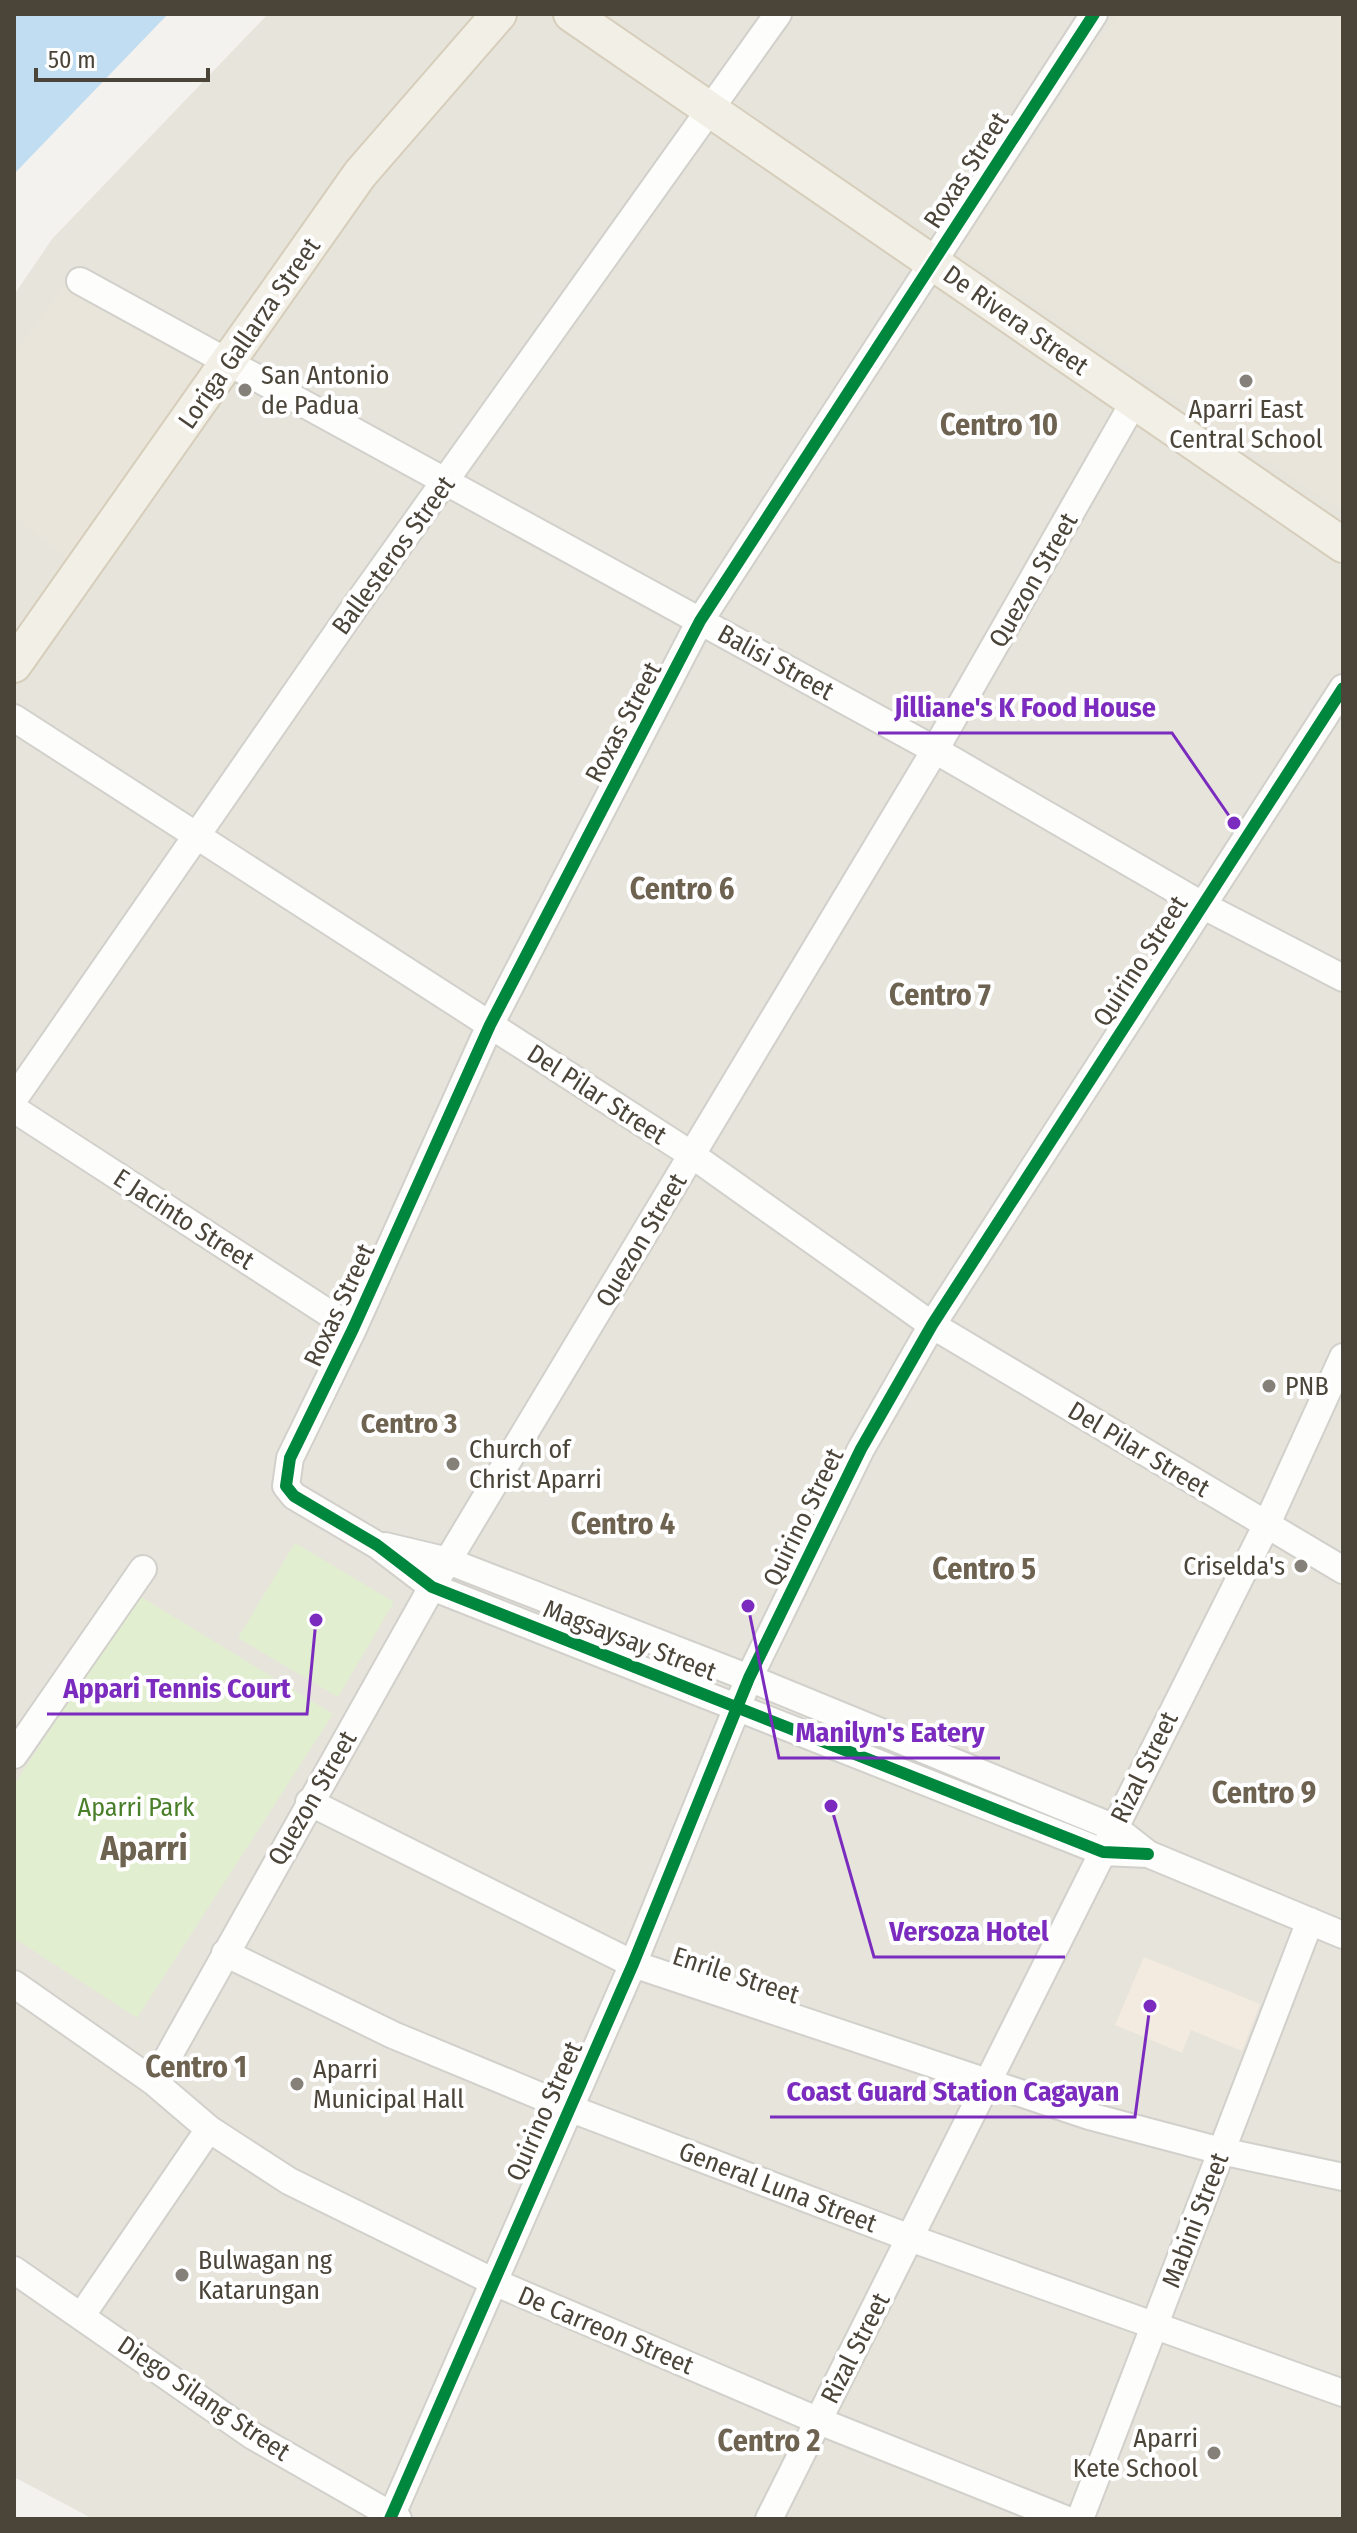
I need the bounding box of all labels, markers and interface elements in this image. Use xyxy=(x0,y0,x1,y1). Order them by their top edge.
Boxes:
scale bar xyxy=(36,32,208,82)
text: 50 m xyxy=(48,46,96,74)
street label: Roxas Street xyxy=(917,106,1016,234)
street label: Loriga Gallarza Street xyxy=(172,231,327,435)
street label: De Rivera Street xyxy=(937,259,1095,382)
place label: San Antonio de Padua xyxy=(261,360,390,421)
marker: Aparri East Central School xyxy=(1237,372,1255,390)
marker: San Antonio de Padua xyxy=(236,381,254,399)
place label: Aparri East Central School xyxy=(1169,394,1323,455)
district label: Centro 10 xyxy=(940,407,1058,443)
street label: Ballesteros Street xyxy=(326,470,462,641)
street label: Quezon Street xyxy=(982,507,1085,653)
street label: Balisi Street xyxy=(712,618,840,707)
street label: Roxas Street xyxy=(579,656,668,788)
callout: Jilliane's K Food House xyxy=(878,681,1172,733)
text: Jilliane's K Food House xyxy=(893,691,1156,724)
district label: Centro 6 xyxy=(630,871,734,907)
street label: Quirino Street xyxy=(1087,890,1194,1032)
district label: Centro 7 xyxy=(889,977,991,1013)
street label: Del Pilar Street xyxy=(521,1038,673,1151)
street label: E Jacinto Street xyxy=(108,1162,260,1277)
street label: Quezon Street xyxy=(589,1168,694,1313)
street label: Roxas Street xyxy=(298,1238,382,1372)
place label: PNB xyxy=(1285,1371,1329,1402)
marker: PNB xyxy=(1260,1377,1278,1395)
street label: Del Pilar Street xyxy=(1062,1395,1216,1504)
district label: Centro 3 xyxy=(361,1407,457,1440)
place label: Church of Christ Aparri xyxy=(469,1434,602,1495)
street label: Quirino Street xyxy=(757,1443,850,1591)
marker: Church of Christ Aparri xyxy=(444,1455,462,1473)
district label: Centro 4 xyxy=(571,1506,675,1542)
district label: Centro 5 xyxy=(932,1551,1036,1587)
place label: Criselda's xyxy=(1183,1551,1285,1582)
marker: Criselda's xyxy=(1292,1557,1310,1575)
street label: Magsaysay Street xyxy=(539,1593,721,1688)
callout: Appari Tennis Court xyxy=(47,1662,307,1714)
text: Appari Tennis Court xyxy=(62,1672,292,1705)
callout: Manilyn's Eatery xyxy=(779,1706,1000,1758)
street label: Rizal Street xyxy=(1104,1706,1185,1828)
text: Manilyn's Eatery xyxy=(795,1716,985,1749)
street label: Quezon Street xyxy=(261,1725,364,1871)
district label: Centro 9 xyxy=(1212,1775,1316,1811)
park label: Aparri Park xyxy=(77,1792,195,1823)
district label: Aparri xyxy=(99,1828,188,1869)
callout: Versoza Hotel xyxy=(874,1905,1065,1957)
text: Versoza Hotel xyxy=(888,1915,1049,1948)
street label: Enrile Street xyxy=(669,1941,803,2011)
street label: Quirino Street xyxy=(500,2036,589,2186)
district label: Centro 1 xyxy=(145,2049,247,2085)
place label: Aparri Municipal Hall xyxy=(313,2054,464,2115)
callout: Coast Guard Station Cagayan xyxy=(770,2065,1135,2117)
marker: Aparri Municipal Hall xyxy=(288,2075,306,2093)
text: Coast Guard Station Cagayan xyxy=(787,2075,1119,2108)
street label: General Luna Street xyxy=(675,2136,881,2240)
street label: Mabini Street xyxy=(1156,2148,1236,2292)
place label: Bulwagan ng Katarungan xyxy=(198,2245,333,2306)
marker: Bulwagan ng Katarungan xyxy=(173,2266,191,2284)
street label: De Carreon Street xyxy=(513,2280,699,2382)
street label: Rizal Street xyxy=(814,2287,897,2409)
street label: Diego Silang Street xyxy=(112,2329,296,2468)
district label: Centro 2 xyxy=(718,2423,821,2459)
place label: Aparri Kete School xyxy=(1073,2423,1198,2484)
marker: Aparri Kete School xyxy=(1205,2444,1223,2462)

